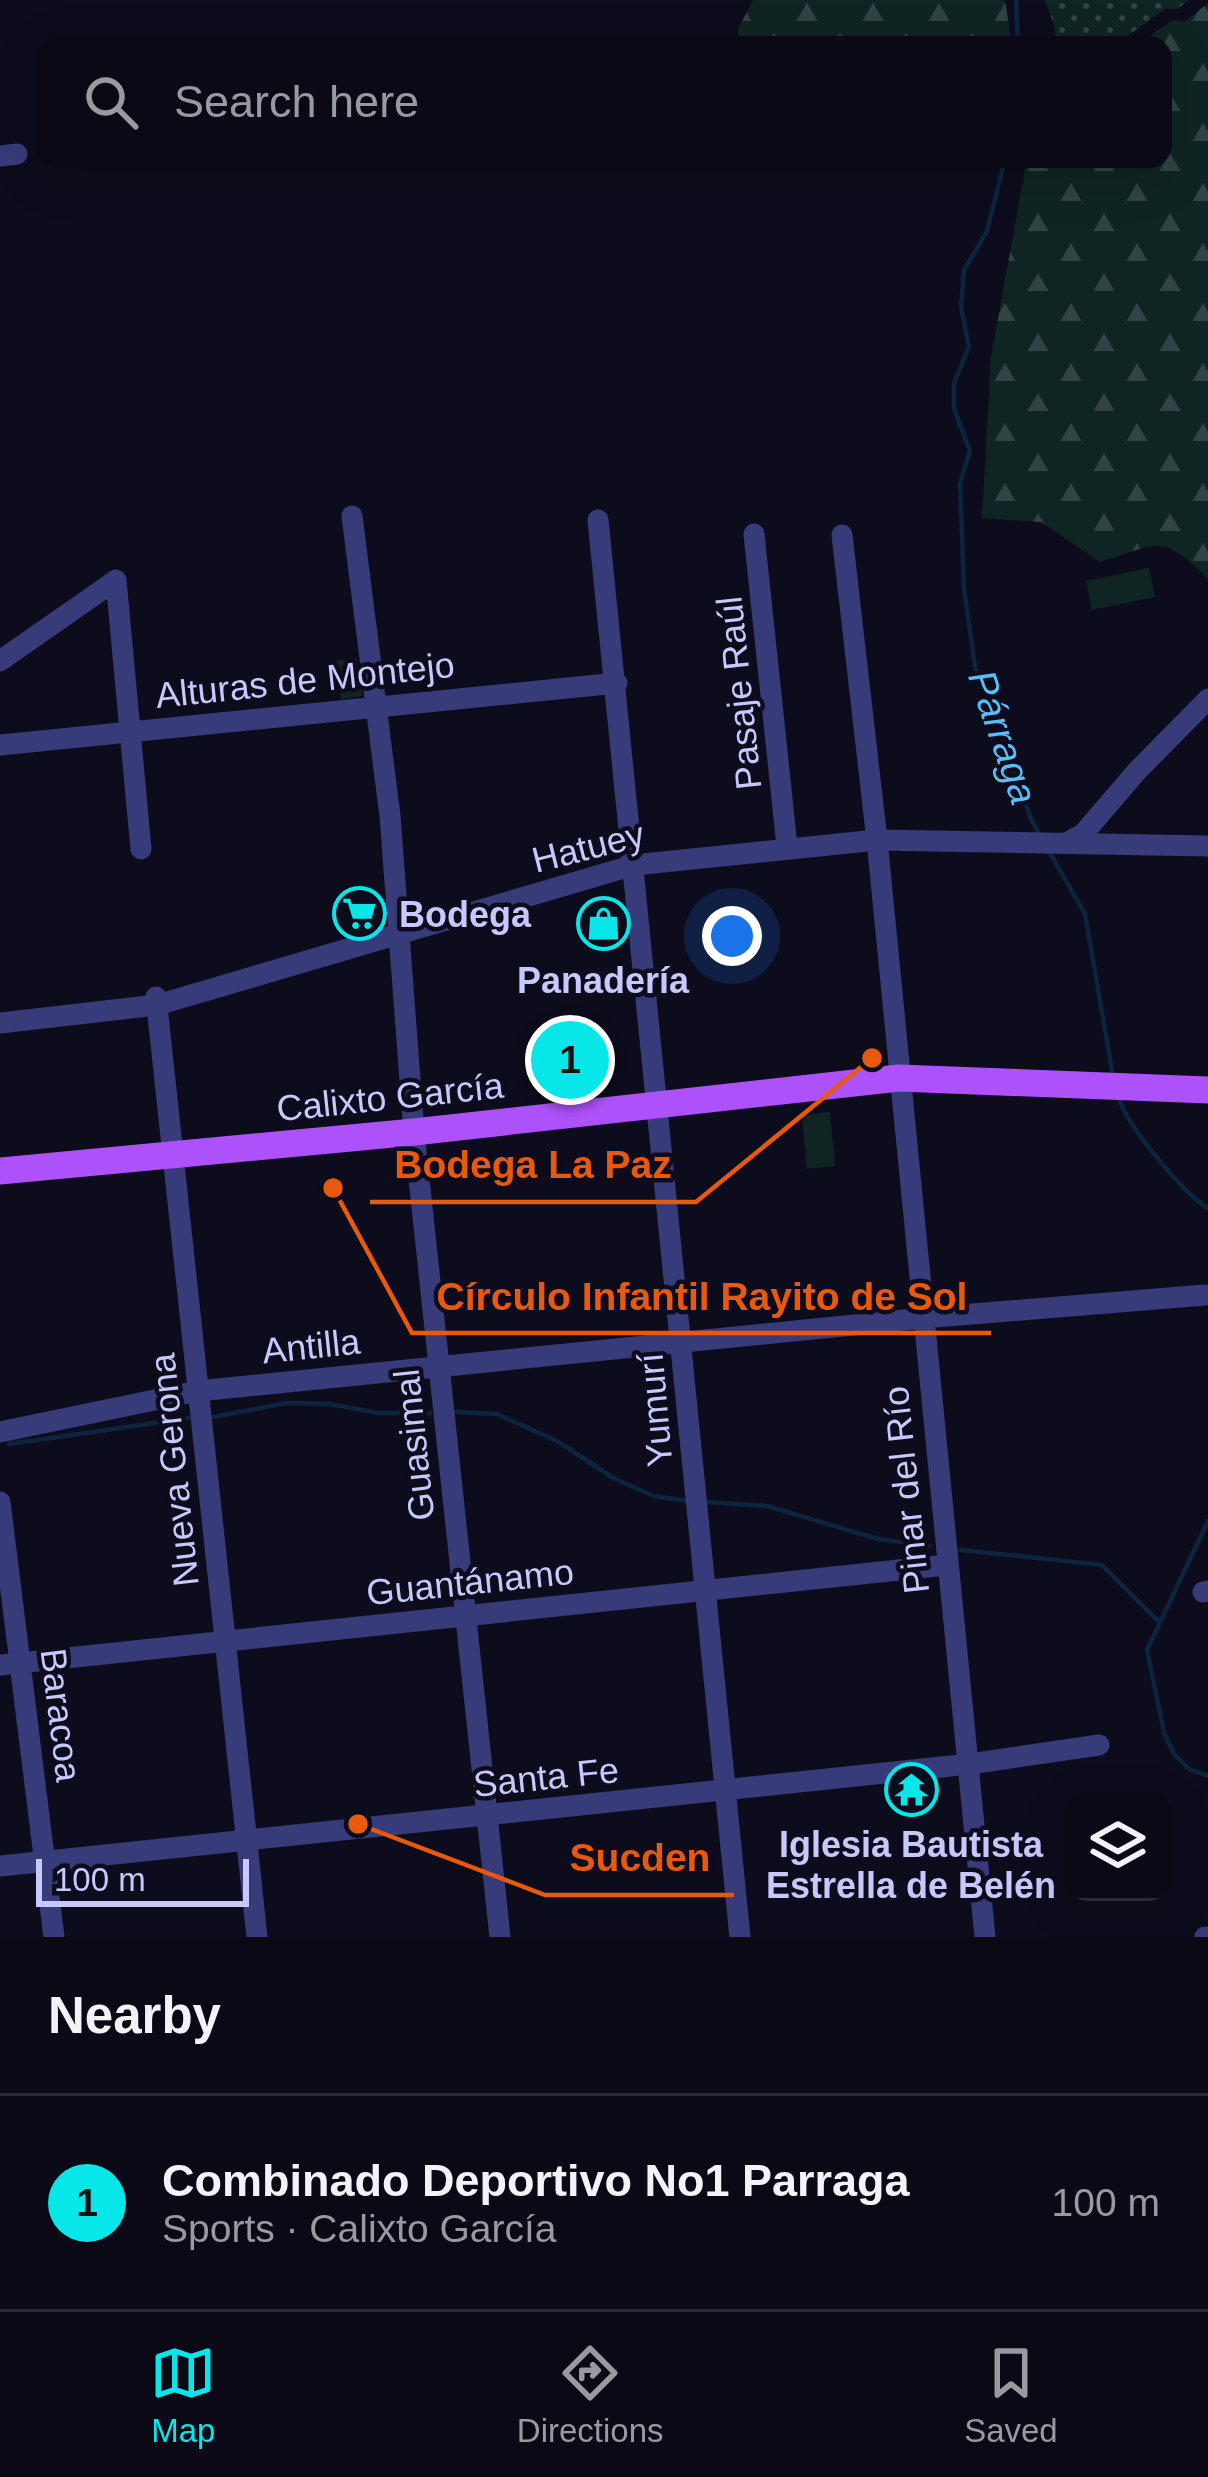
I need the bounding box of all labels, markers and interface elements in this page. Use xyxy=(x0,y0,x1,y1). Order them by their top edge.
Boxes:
search box xyxy=(36,36,1172,168)
icon: search xyxy=(78,69,144,135)
text: Search here xyxy=(174,76,419,127)
street label: Pasaje Raúl xyxy=(708,594,770,792)
street label: Alturas de Montejo xyxy=(154,644,456,716)
water label: Párraga xyxy=(960,664,1046,810)
street label: Hatuey xyxy=(528,813,648,881)
supermarket icon: Bodega xyxy=(332,886,388,942)
place label: Bodega xyxy=(399,894,532,935)
shop icon: Panadería xyxy=(575,896,631,952)
your location xyxy=(702,906,762,966)
place label: Panadería xyxy=(517,960,690,1001)
pin: 1 xyxy=(531,1015,609,1105)
street label: Calixto García xyxy=(274,1065,507,1129)
callout: Bodega La Paz xyxy=(370,1127,696,1202)
text: Bodega La Paz xyxy=(394,1143,672,1186)
callout: Círculo Infantil Rayito de Sol xyxy=(412,1258,991,1333)
text: Círculo Infantil Rayito de Sol xyxy=(437,1275,967,1318)
street label: Antilla xyxy=(260,1320,363,1372)
street label: Nueva Gerona xyxy=(141,1350,207,1589)
street label: Yumurí xyxy=(630,1351,680,1469)
street label: Guasimal xyxy=(386,1367,442,1523)
street label: Pinar del Río xyxy=(875,1384,937,1596)
street label: Guantánamo xyxy=(364,1551,576,1613)
street label: Baracoa xyxy=(32,1646,90,1785)
street label: Santa Fe xyxy=(471,1749,621,1805)
temple icon: Iglesia Bautista Estrella de Belén xyxy=(883,1761,939,1817)
map controls xyxy=(1064,1793,1172,1901)
button: layers xyxy=(1064,1793,1172,1901)
callout: Sucden xyxy=(545,1820,734,1895)
place label: Iglesia Bautista Estrella de Belén xyxy=(766,1824,1056,1906)
text: Sucden xyxy=(570,1836,710,1879)
scale bar xyxy=(36,1853,249,1906)
text: 100 m xyxy=(54,1861,146,1898)
text: Nearby xyxy=(48,1987,221,2044)
text: Combinado Deportivo No1 Parraga xyxy=(162,2155,910,2206)
text: 1 xyxy=(76,2181,98,2224)
text: 100 m xyxy=(1052,2181,1160,2224)
text: Sports · Calixto García xyxy=(162,2207,556,2250)
tab: Map xyxy=(150,2340,216,2450)
tab: Directions xyxy=(517,2340,664,2450)
tab: Saved xyxy=(964,2340,1058,2450)

